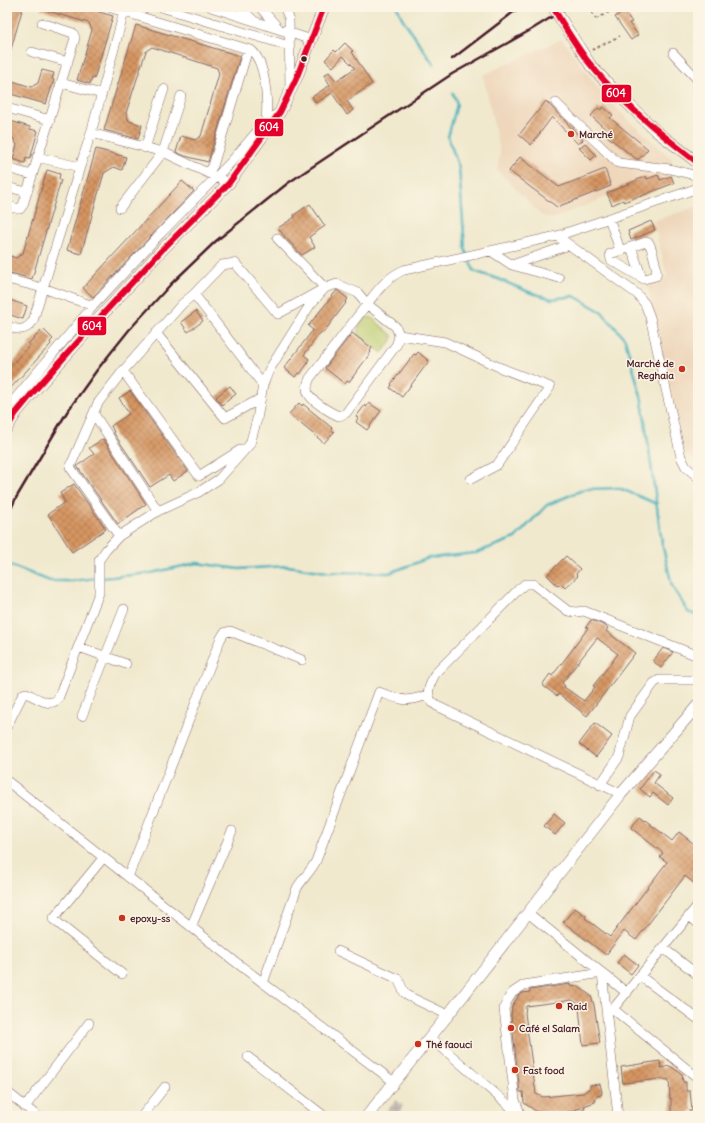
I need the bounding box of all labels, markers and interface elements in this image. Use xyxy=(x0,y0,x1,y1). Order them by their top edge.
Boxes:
unlabelled marker xyxy=(299,54,309,64)
line badge: 604 xyxy=(601,84,632,103)
text: 604 xyxy=(606,86,627,100)
line badge: 604 xyxy=(254,118,284,137)
text: 604 xyxy=(259,120,280,134)
place label: Marché xyxy=(579,128,614,141)
marker: Marché xyxy=(566,129,576,139)
line badge: 604 xyxy=(77,316,107,336)
text: 604 xyxy=(82,319,103,333)
place label: Marché de Reghaia xyxy=(626,357,675,382)
marker: Marché de Reghaia xyxy=(677,364,687,374)
place label: epoxy-ss xyxy=(130,912,171,925)
marker: epoxy-ss xyxy=(117,913,127,923)
place label: Raid xyxy=(567,1000,587,1013)
marker: Raid xyxy=(554,1001,564,1011)
place label: Café el Salam xyxy=(519,1022,580,1035)
marker: Café el Salam xyxy=(506,1023,516,1033)
place label: Thé faouci xyxy=(426,1038,472,1051)
marker: Thé faouci xyxy=(413,1039,423,1049)
place label: Fast food xyxy=(523,1064,565,1077)
marker: Fast food xyxy=(510,1065,520,1075)

